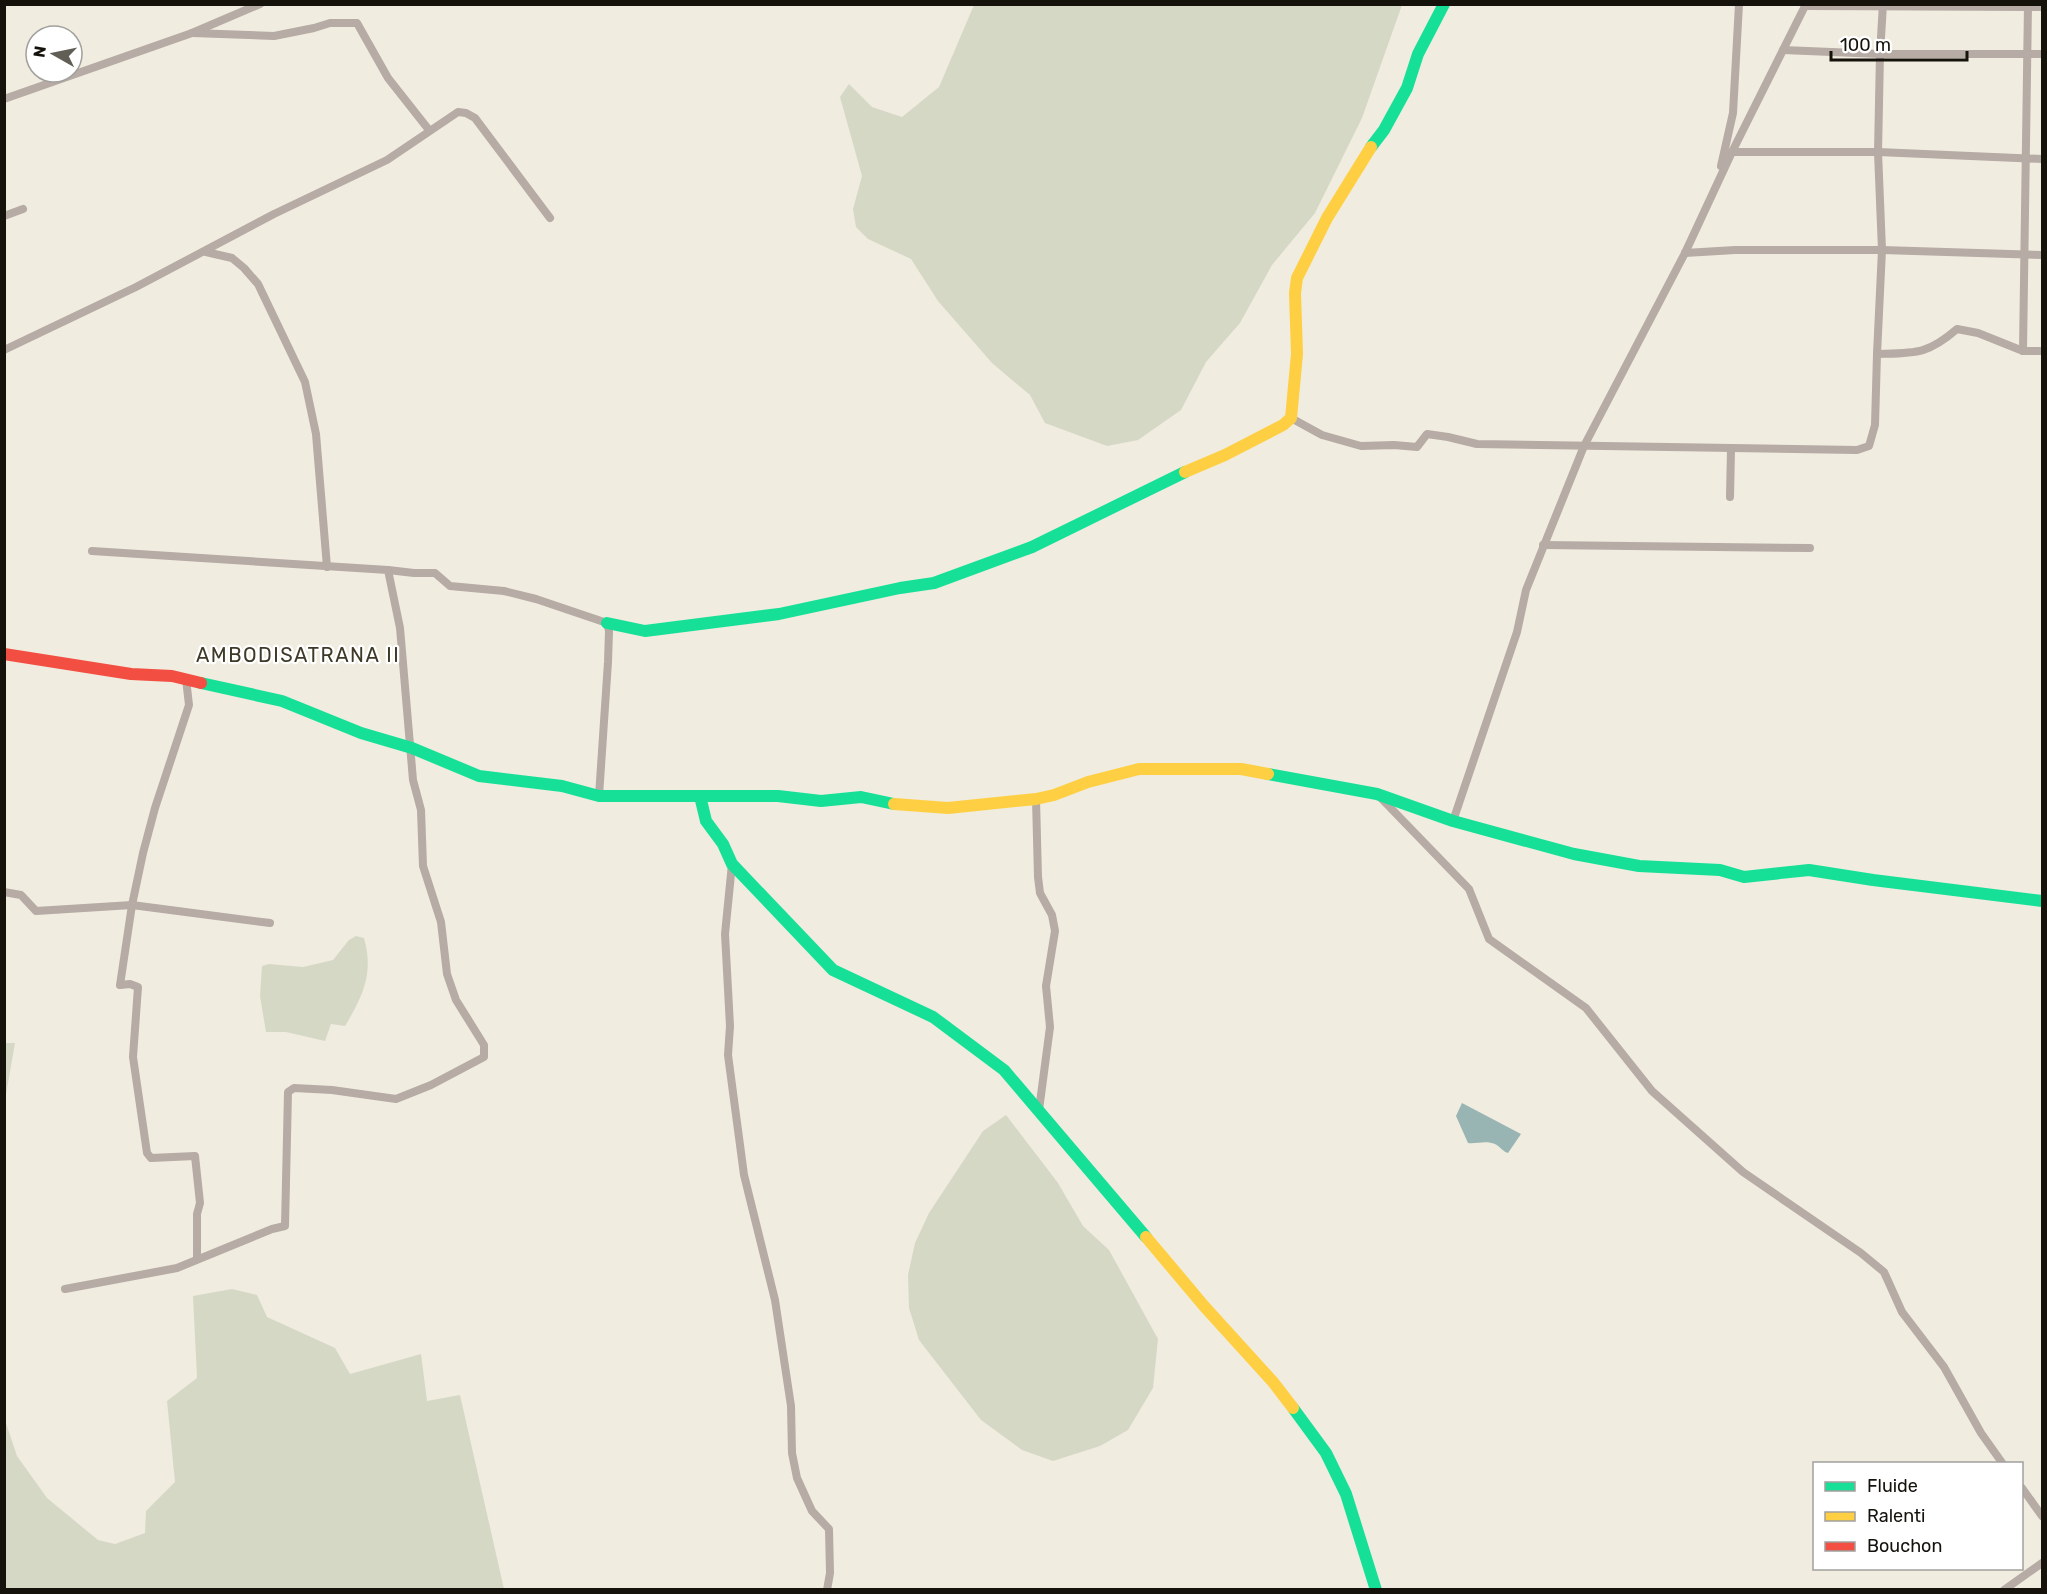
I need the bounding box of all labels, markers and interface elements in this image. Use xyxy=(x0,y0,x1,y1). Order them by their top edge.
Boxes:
north arrow xyxy=(24,24,84,84)
scale bar xyxy=(1831,24,1968,62)
text: 100 m xyxy=(1840,34,1891,56)
text: N xyxy=(29,45,50,59)
district label: AMBODISATRANA II xyxy=(196,643,400,667)
legend xyxy=(1813,1462,2023,1570)
text: Fluide xyxy=(1867,1475,1918,1497)
text: Ralenti xyxy=(1867,1505,1925,1527)
text: Bouchon xyxy=(1867,1535,1942,1557)

